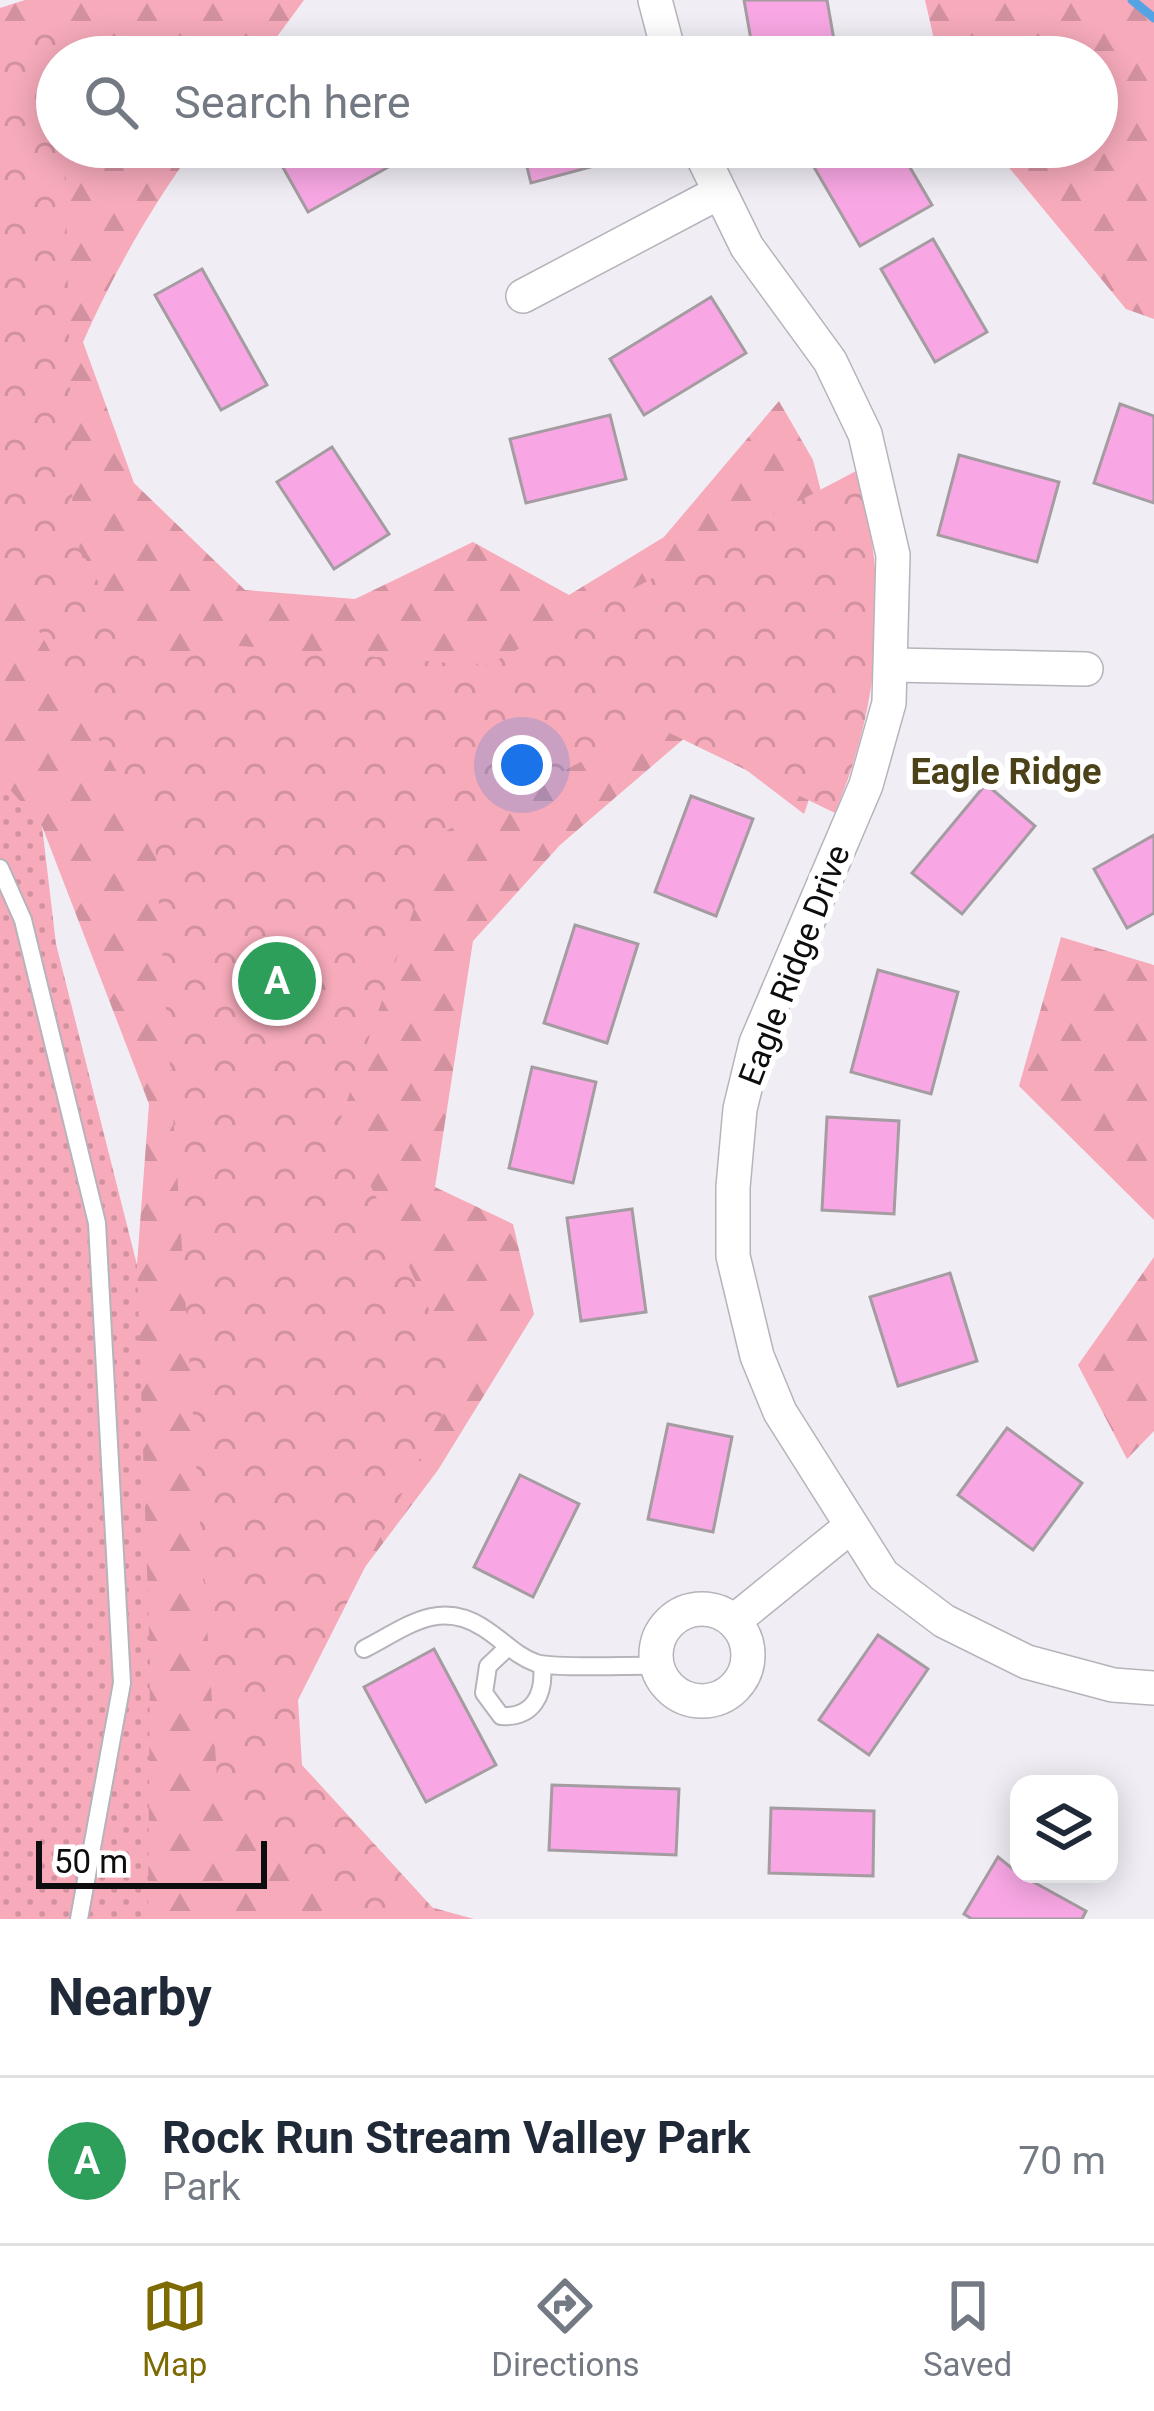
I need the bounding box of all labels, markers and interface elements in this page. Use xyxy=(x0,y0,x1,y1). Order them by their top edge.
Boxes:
search box xyxy=(36,36,1118,168)
icon: search xyxy=(78,69,144,135)
text: Search here xyxy=(174,76,411,129)
your location xyxy=(492,735,552,795)
district label: Eagle Ridge xyxy=(911,751,1101,793)
street label: Eagle Ridge Drive xyxy=(730,839,858,1091)
pin: A xyxy=(238,936,316,1026)
map controls xyxy=(1010,1775,1118,1883)
button: layers xyxy=(1010,1775,1118,1883)
scale bar xyxy=(36,1835,267,1888)
text: 50 m xyxy=(54,1842,128,1881)
text: Nearby xyxy=(48,1968,212,2027)
text: Rock Run Stream Valley Park xyxy=(162,2111,750,2164)
text: A xyxy=(74,2138,100,2184)
text: 70 m xyxy=(1018,2138,1106,2184)
text: Park xyxy=(162,2164,241,2210)
tab: Map xyxy=(142,2273,208,2384)
tab: Directions xyxy=(491,2273,640,2384)
tab: Saved xyxy=(923,2273,1012,2384)

